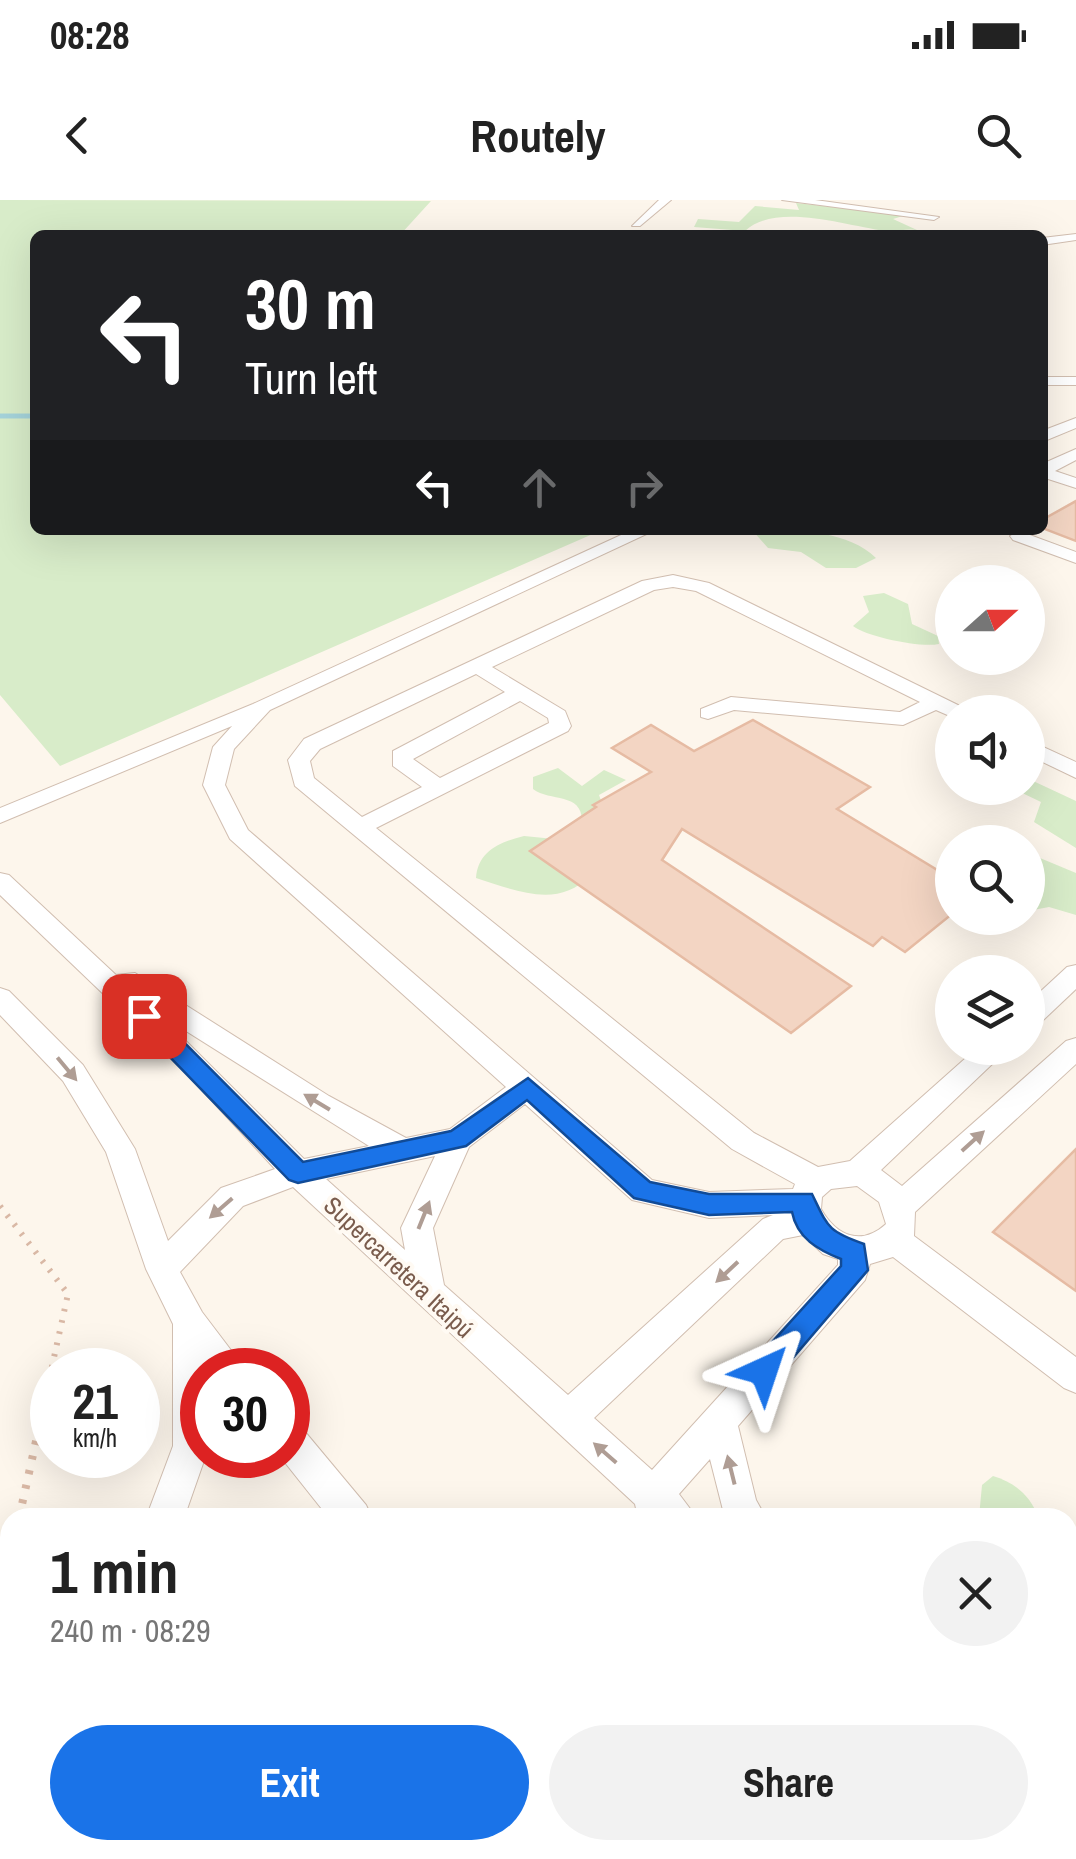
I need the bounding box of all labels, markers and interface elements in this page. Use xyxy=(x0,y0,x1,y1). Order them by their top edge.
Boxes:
text: 08:28 xyxy=(50,10,130,61)
text: Routely xyxy=(470,105,606,166)
icon: back xyxy=(50,108,105,163)
icon: search xyxy=(971,108,1026,163)
text: 30 m xyxy=(245,257,376,351)
icon: left xyxy=(80,270,210,400)
text: Turn left xyxy=(245,347,377,408)
icon: left xyxy=(407,460,462,515)
icon: ahead xyxy=(512,460,567,515)
icon: right xyxy=(617,460,672,515)
north arrow xyxy=(935,565,1045,675)
map controls xyxy=(935,565,1045,1065)
button: sound xyxy=(935,695,1045,805)
button: search xyxy=(935,825,1045,935)
button: layers xyxy=(935,955,1045,1065)
pin xyxy=(102,974,187,1059)
icon: arrive xyxy=(117,989,172,1044)
one-way arrow xyxy=(56,1056,77,1081)
one-way arrow xyxy=(303,1094,331,1111)
one-way arrow xyxy=(961,1130,985,1153)
street label: Supercarretera Itaipú xyxy=(317,1189,481,1345)
one-way arrow xyxy=(209,1197,234,1219)
one-way arrow xyxy=(416,1200,432,1230)
one-way arrow xyxy=(715,1260,739,1283)
position arrow xyxy=(712,1319,816,1423)
speed limit sign: 30 xyxy=(180,1348,310,1478)
text: 21 xyxy=(72,1367,118,1435)
text: km/h xyxy=(73,1421,117,1455)
one-way arrow xyxy=(593,1443,618,1465)
one-way arrow xyxy=(723,1454,738,1485)
text: 1 min xyxy=(50,1531,179,1612)
button: close xyxy=(923,1541,1028,1646)
text: 240 m · 08:29 xyxy=(50,1609,210,1652)
button: Exit xyxy=(50,1725,529,1840)
button: Share xyxy=(549,1725,1028,1840)

